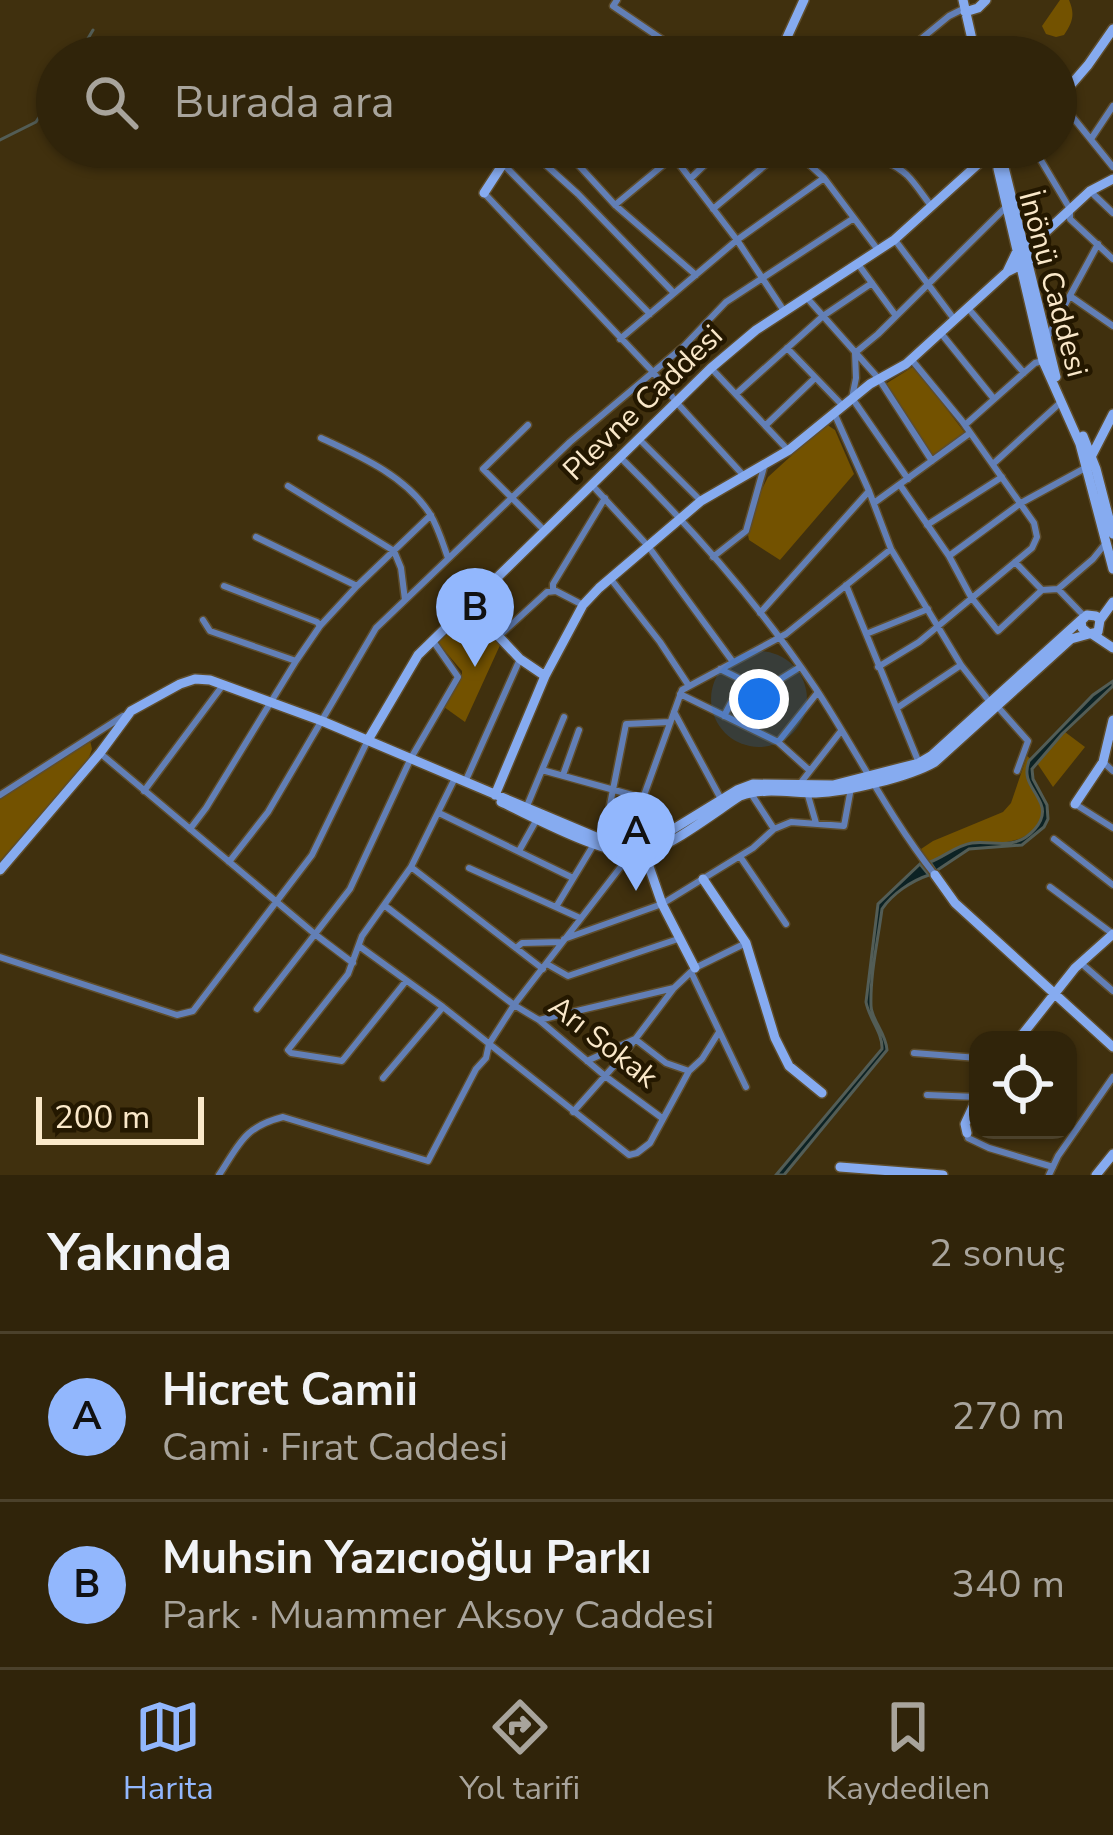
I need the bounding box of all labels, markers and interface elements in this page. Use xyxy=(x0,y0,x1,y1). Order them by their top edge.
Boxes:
search box xyxy=(36,36,1077,168)
icon: search xyxy=(78,69,144,135)
text: Burada ara xyxy=(174,72,395,133)
street label: İnönü Caddesi xyxy=(1008,186,1098,382)
street label: Plevne Caddesi xyxy=(554,316,732,490)
pin: B xyxy=(436,568,514,667)
your location xyxy=(729,669,789,729)
pin: A xyxy=(597,792,675,891)
street label: Arı Sokak xyxy=(540,986,667,1098)
map controls xyxy=(969,1031,1077,1139)
button: locate xyxy=(969,1031,1077,1139)
scale bar xyxy=(36,1091,204,1144)
text: 200 m xyxy=(54,1095,150,1140)
text: Yakında xyxy=(48,1218,232,1288)
text: 2 sonuç xyxy=(929,1227,1065,1280)
text: Hicret Camii xyxy=(162,1360,418,1421)
text: A xyxy=(72,1390,102,1443)
text: 270 m xyxy=(951,1390,1065,1443)
text: Cami · Fırat Caddesi xyxy=(162,1421,508,1474)
text: Muhsin Yazıcıoğlu Parkı xyxy=(162,1528,652,1589)
text: B xyxy=(74,1558,100,1611)
text: 340 m xyxy=(951,1558,1065,1611)
text: Park · Muammer Aksoy Caddesi xyxy=(162,1589,714,1642)
tab: Harita xyxy=(123,1694,214,1811)
tab: Yol tarifi xyxy=(459,1694,580,1811)
tab: Kaydedilen xyxy=(826,1694,990,1811)

